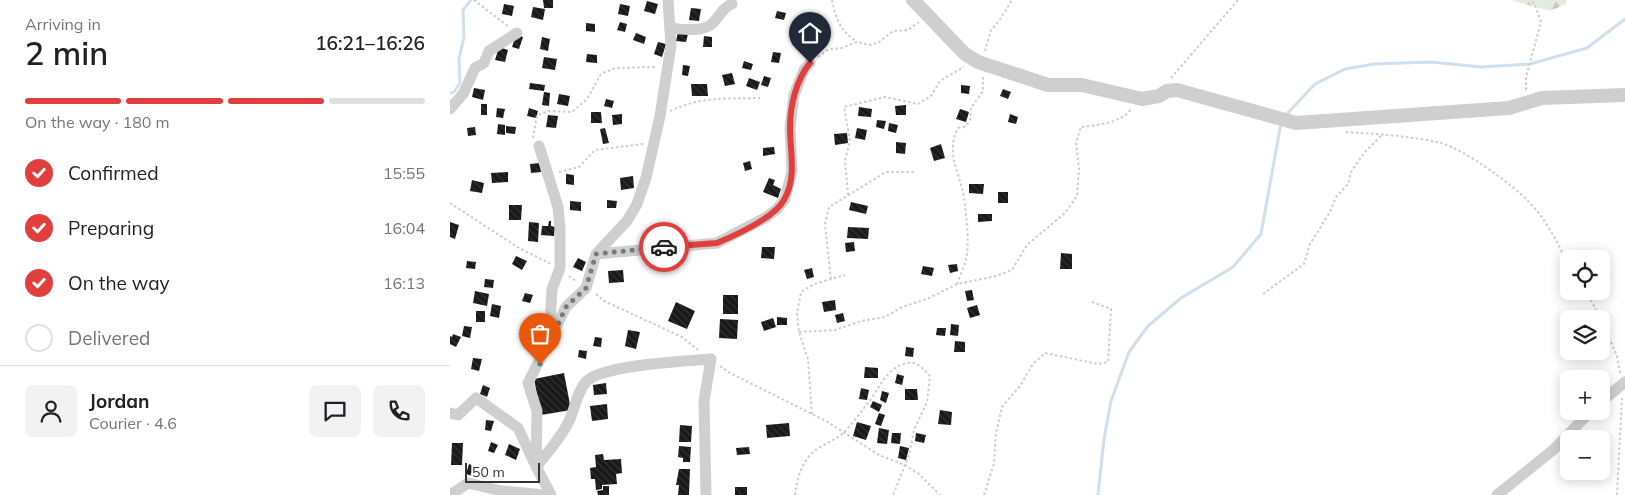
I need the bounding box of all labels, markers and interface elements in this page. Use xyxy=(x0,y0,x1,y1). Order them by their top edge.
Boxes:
pin xyxy=(789,12,831,63)
text: Arriving in xyxy=(25,14,101,34)
icon: home xyxy=(796,19,824,47)
text: 16:21–16:26 xyxy=(315,31,425,55)
text: 2 min xyxy=(25,33,108,73)
text: On the way · 180 m xyxy=(25,112,170,132)
icon: check xyxy=(25,159,53,187)
text: Confirmed xyxy=(68,161,159,185)
text: 15:55 xyxy=(383,163,425,183)
icon: check xyxy=(25,214,53,242)
text: Preparing xyxy=(68,216,154,240)
text: 16:04 xyxy=(383,218,425,238)
courier xyxy=(639,222,689,272)
icon: car xyxy=(650,233,678,261)
map controls xyxy=(1560,250,1610,480)
button: locate xyxy=(1560,250,1610,300)
icon: check xyxy=(25,269,53,297)
text: On the way xyxy=(68,271,170,295)
text: 16:13 xyxy=(383,273,425,293)
button: layers xyxy=(1560,310,1610,360)
pin xyxy=(519,313,561,364)
icon: bag xyxy=(526,320,554,348)
text: Delivered xyxy=(68,326,150,350)
button: + xyxy=(1560,370,1610,420)
button: person xyxy=(25,385,77,437)
button: chat xyxy=(309,385,361,437)
button: phone xyxy=(373,385,425,437)
text: Jordan xyxy=(89,389,149,413)
text: Courier · 4.6 xyxy=(89,413,177,433)
button: − xyxy=(1560,430,1610,480)
scale bar xyxy=(465,460,540,483)
text: 50 m xyxy=(472,463,505,481)

